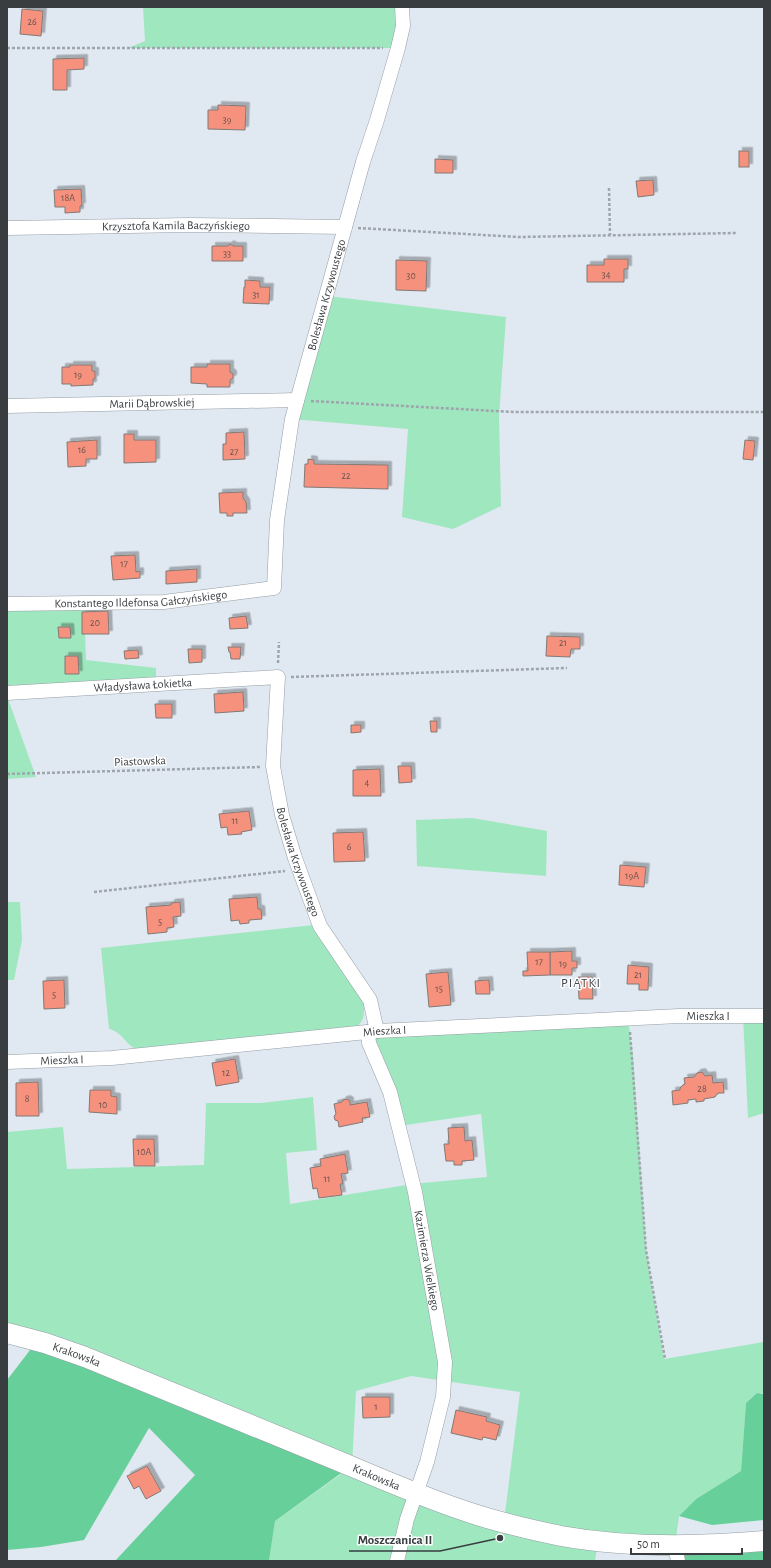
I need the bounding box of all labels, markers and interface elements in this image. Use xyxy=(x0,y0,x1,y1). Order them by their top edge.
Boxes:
house number: 26 xyxy=(27,17,37,27)
house number: 39 xyxy=(223,115,232,125)
house number: 18A xyxy=(61,193,75,203)
street label: Krzysztofa Kamila Baczyńskiego xyxy=(102,219,250,233)
street label: Bolesława Krzywoustego xyxy=(305,238,347,352)
house number: 33 xyxy=(223,249,231,259)
house number: 34 xyxy=(602,270,611,280)
house number: 30 xyxy=(406,271,416,281)
house number: 31 xyxy=(252,290,260,300)
house number: 19 xyxy=(74,370,82,380)
street label: Marii Dąbrowskiej xyxy=(109,396,195,410)
house number: 16 xyxy=(78,445,86,455)
house number: 27 xyxy=(230,447,238,457)
house number: 22 xyxy=(341,471,351,481)
house number: 17 xyxy=(120,559,128,569)
street label: Konstantego Ildefonsa Gałczyńskiego xyxy=(54,588,228,609)
house number: 20 xyxy=(90,618,100,628)
house number: 21 xyxy=(559,638,567,648)
street label: Władysława Łokietka xyxy=(93,676,193,694)
street label: Piastowska xyxy=(114,754,167,768)
house number: 4 xyxy=(365,778,370,788)
street label: Bolesława Krzywoustego xyxy=(275,806,322,918)
house number: 11 xyxy=(232,816,238,826)
house number: 6 xyxy=(347,842,352,852)
house number: 19A xyxy=(625,871,639,881)
house number: 5 xyxy=(158,917,162,927)
house number: 17 xyxy=(535,957,543,967)
house number: 19 xyxy=(559,959,567,969)
house number: 21 xyxy=(634,970,642,980)
district label: PIĄTKI xyxy=(561,977,601,990)
house number: 15 xyxy=(435,984,443,994)
house number: 5 xyxy=(52,990,56,1000)
street label: Mieszka I xyxy=(687,1010,730,1022)
street label: Mieszka I xyxy=(362,1024,406,1038)
street label: Mieszka I xyxy=(40,1053,84,1067)
house number: 12 xyxy=(222,1068,230,1078)
house number: 28 xyxy=(697,1084,707,1094)
house number: 8 xyxy=(25,1094,30,1104)
house number: 10 xyxy=(99,1100,107,1110)
house number: 10A xyxy=(137,1147,151,1157)
house number: 11 xyxy=(324,1174,330,1184)
street label: Kazimierza Wielkiego xyxy=(412,1209,442,1312)
street label: Krakowska xyxy=(51,1340,103,1369)
house number: 1 xyxy=(374,1402,378,1412)
street label: Krakowska xyxy=(351,1462,402,1492)
callout: Moszczanica II xyxy=(349,1526,440,1551)
scale bar xyxy=(631,1530,742,1556)
text: Moszczanica II xyxy=(358,1534,432,1547)
text: 50 m xyxy=(637,1538,660,1550)

